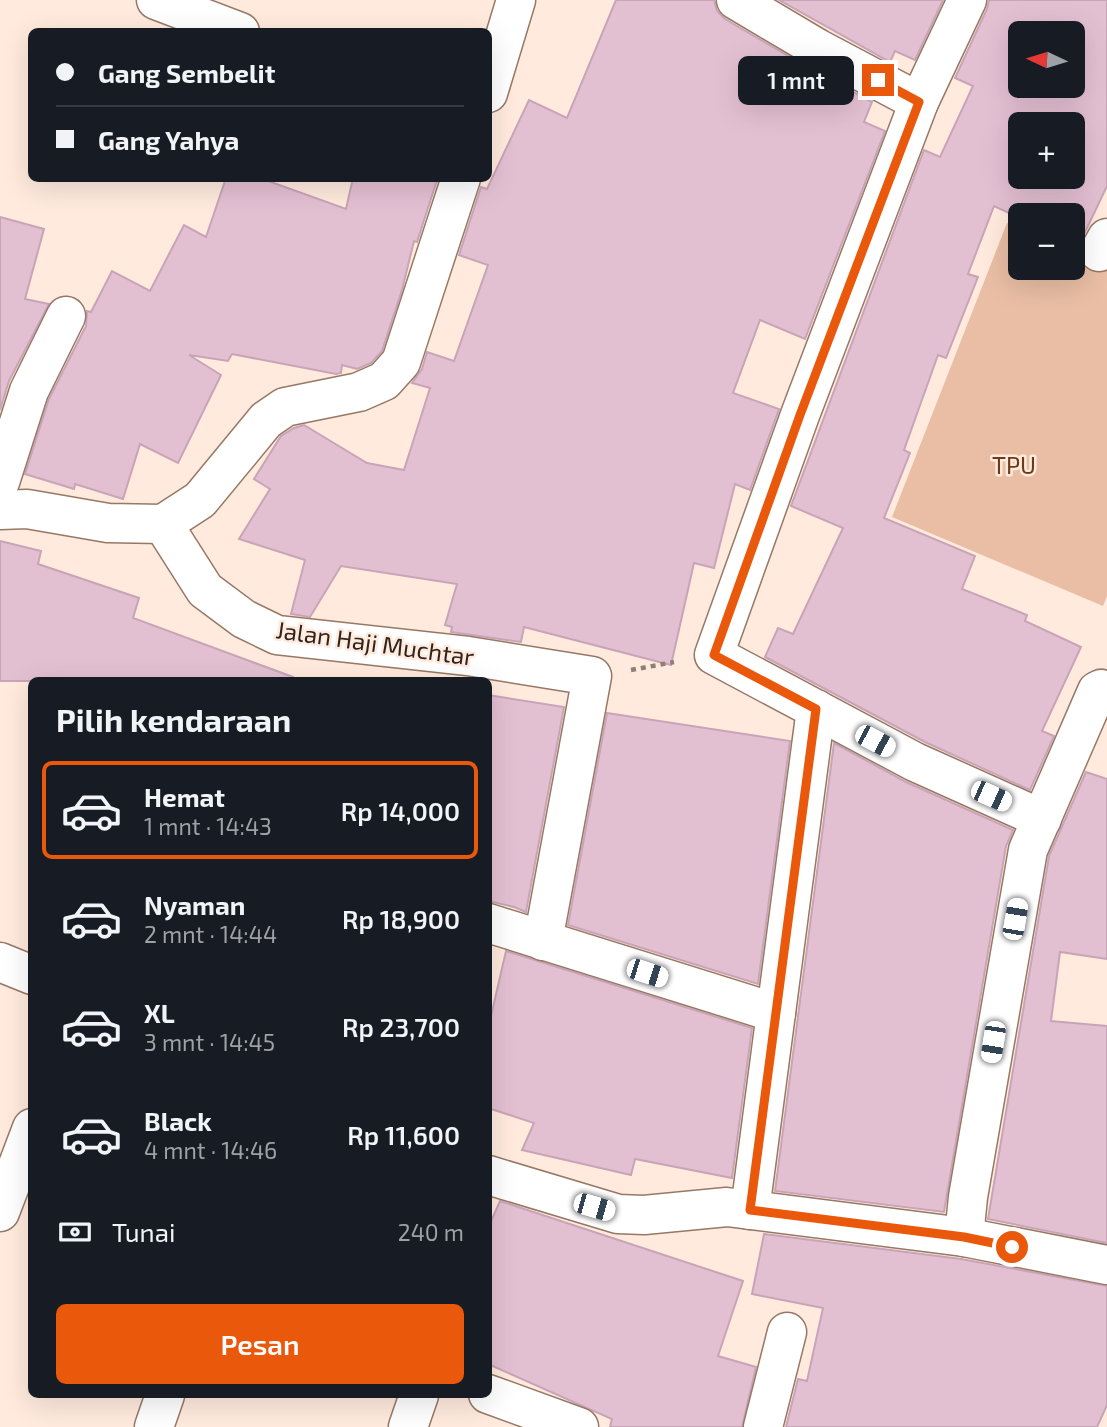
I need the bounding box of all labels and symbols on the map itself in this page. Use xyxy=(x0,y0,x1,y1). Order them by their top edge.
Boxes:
north arrow xyxy=(1008,21,1085,98)
callout: 1 mnt xyxy=(738,56,854,104)
route end xyxy=(862,64,894,96)
park label: TPU xyxy=(992,450,1036,479)
street label: Jalan Haji Muchtar xyxy=(274,614,477,671)
car xyxy=(852,722,899,760)
car xyxy=(968,778,1015,814)
car xyxy=(1002,896,1029,942)
car xyxy=(624,957,671,989)
car xyxy=(980,1020,1007,1064)
car xyxy=(571,1191,618,1223)
route start xyxy=(996,1231,1028,1263)

